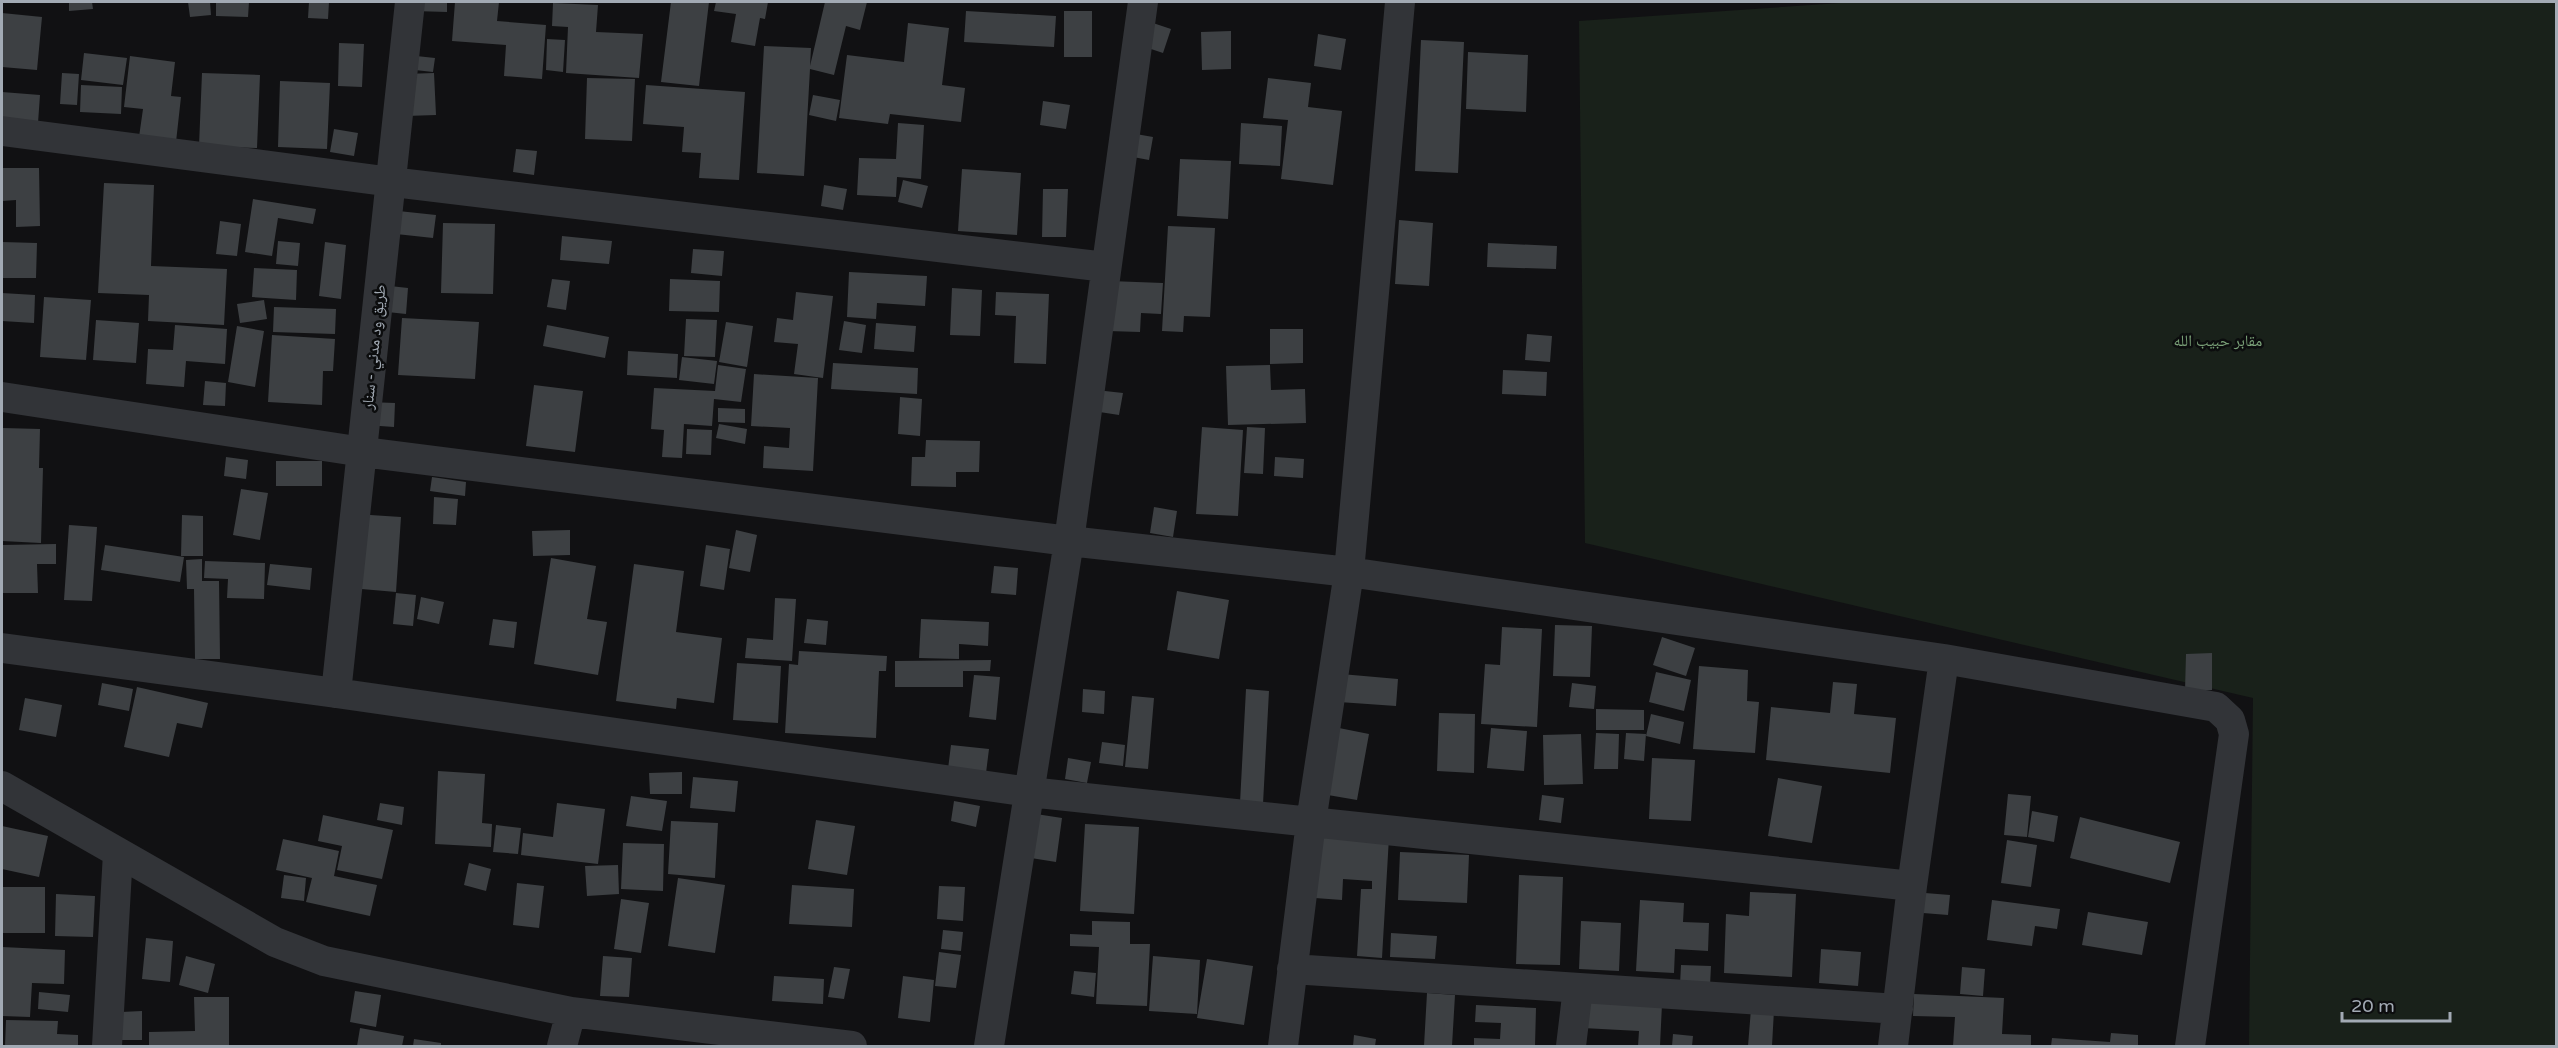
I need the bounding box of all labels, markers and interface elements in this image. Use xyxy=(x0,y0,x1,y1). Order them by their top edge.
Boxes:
street label: طريق ود مدني - سنار xyxy=(357,283,393,412)
park label: مقابر حبيب الله xyxy=(2174,331,2262,351)
scale bar xyxy=(2342,985,2450,1023)
text: 20 m xyxy=(2351,995,2395,1017)

